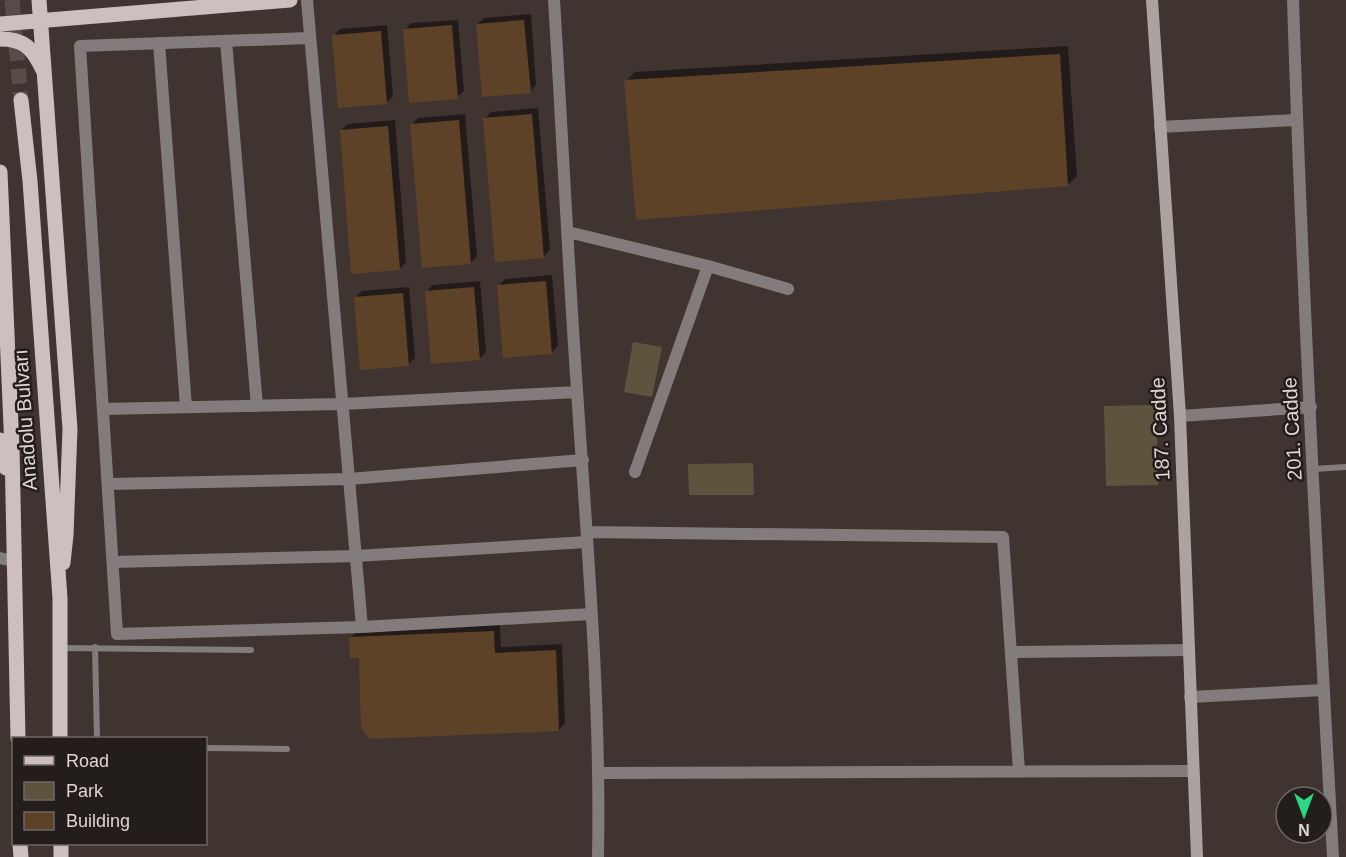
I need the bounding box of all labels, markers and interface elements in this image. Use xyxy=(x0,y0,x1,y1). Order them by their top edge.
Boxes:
street label: Anadolu Bulvarı xyxy=(9,349,41,491)
street label: 187. Cadde xyxy=(1146,377,1174,481)
street label: 201. Cadde xyxy=(1278,377,1306,481)
legend xyxy=(12,737,207,845)
text: Road xyxy=(66,751,109,771)
text: Park xyxy=(66,781,104,801)
north arrow xyxy=(1274,785,1334,845)
text: Building xyxy=(66,811,130,831)
text: N xyxy=(1298,821,1310,838)

